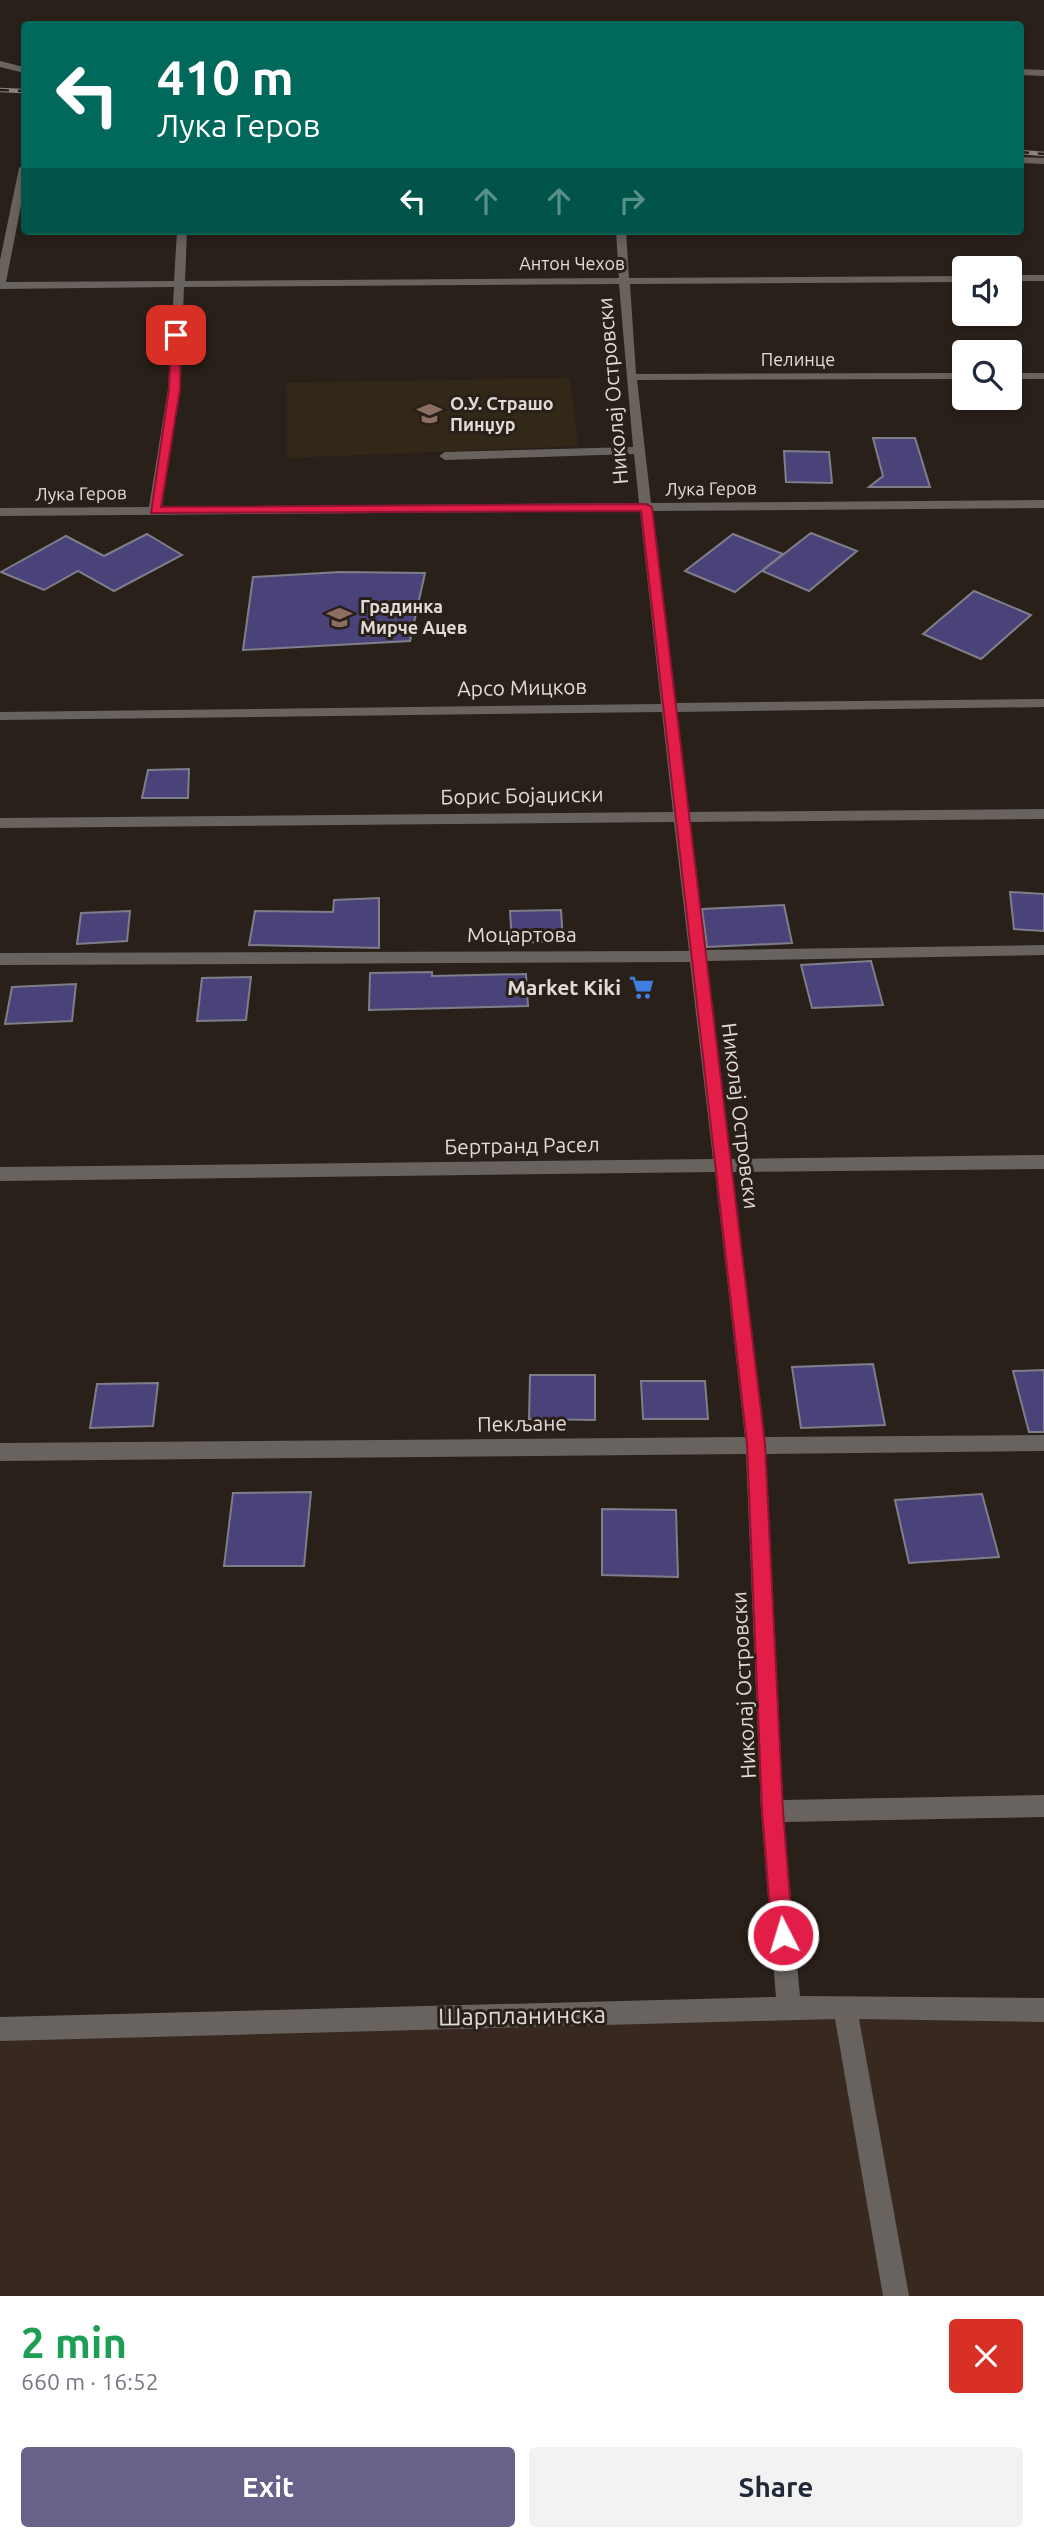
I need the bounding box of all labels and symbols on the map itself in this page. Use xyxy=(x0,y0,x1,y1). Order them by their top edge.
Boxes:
street label: Антон Чехов xyxy=(519,253,625,273)
street label: Николај Островски xyxy=(592,297,632,486)
pin xyxy=(146,305,206,365)
street label: Пелинце xyxy=(761,349,835,369)
place label: О.У. Страшо Пинџур xyxy=(450,393,554,434)
school or university icon: О.У. Страшо Пинџур xyxy=(416,400,444,428)
street label: Лука Геров xyxy=(665,477,757,499)
street label: Лука Геров xyxy=(35,482,127,504)
place label: Градинка Мирче Ацев xyxy=(360,596,467,637)
school or university icon: Градинка Мирче Ацев xyxy=(326,603,354,631)
street label: Арсо Мицков xyxy=(457,674,587,700)
street label: Борис Бојаџиски xyxy=(440,782,604,808)
street label: Моцартова xyxy=(467,922,577,946)
supermarket icon: Market Kiki xyxy=(627,974,655,1002)
place label: Market Kiki xyxy=(507,975,621,999)
street label: Николај Островски xyxy=(718,1021,764,1210)
street label: Бертранд Расел xyxy=(444,1132,600,1158)
street label: Пекљане xyxy=(477,1410,567,1436)
street label: Николај Островски xyxy=(726,1591,760,1779)
position arrow xyxy=(746,1898,820,1972)
street label: Шарпланинска xyxy=(438,2001,606,2030)

